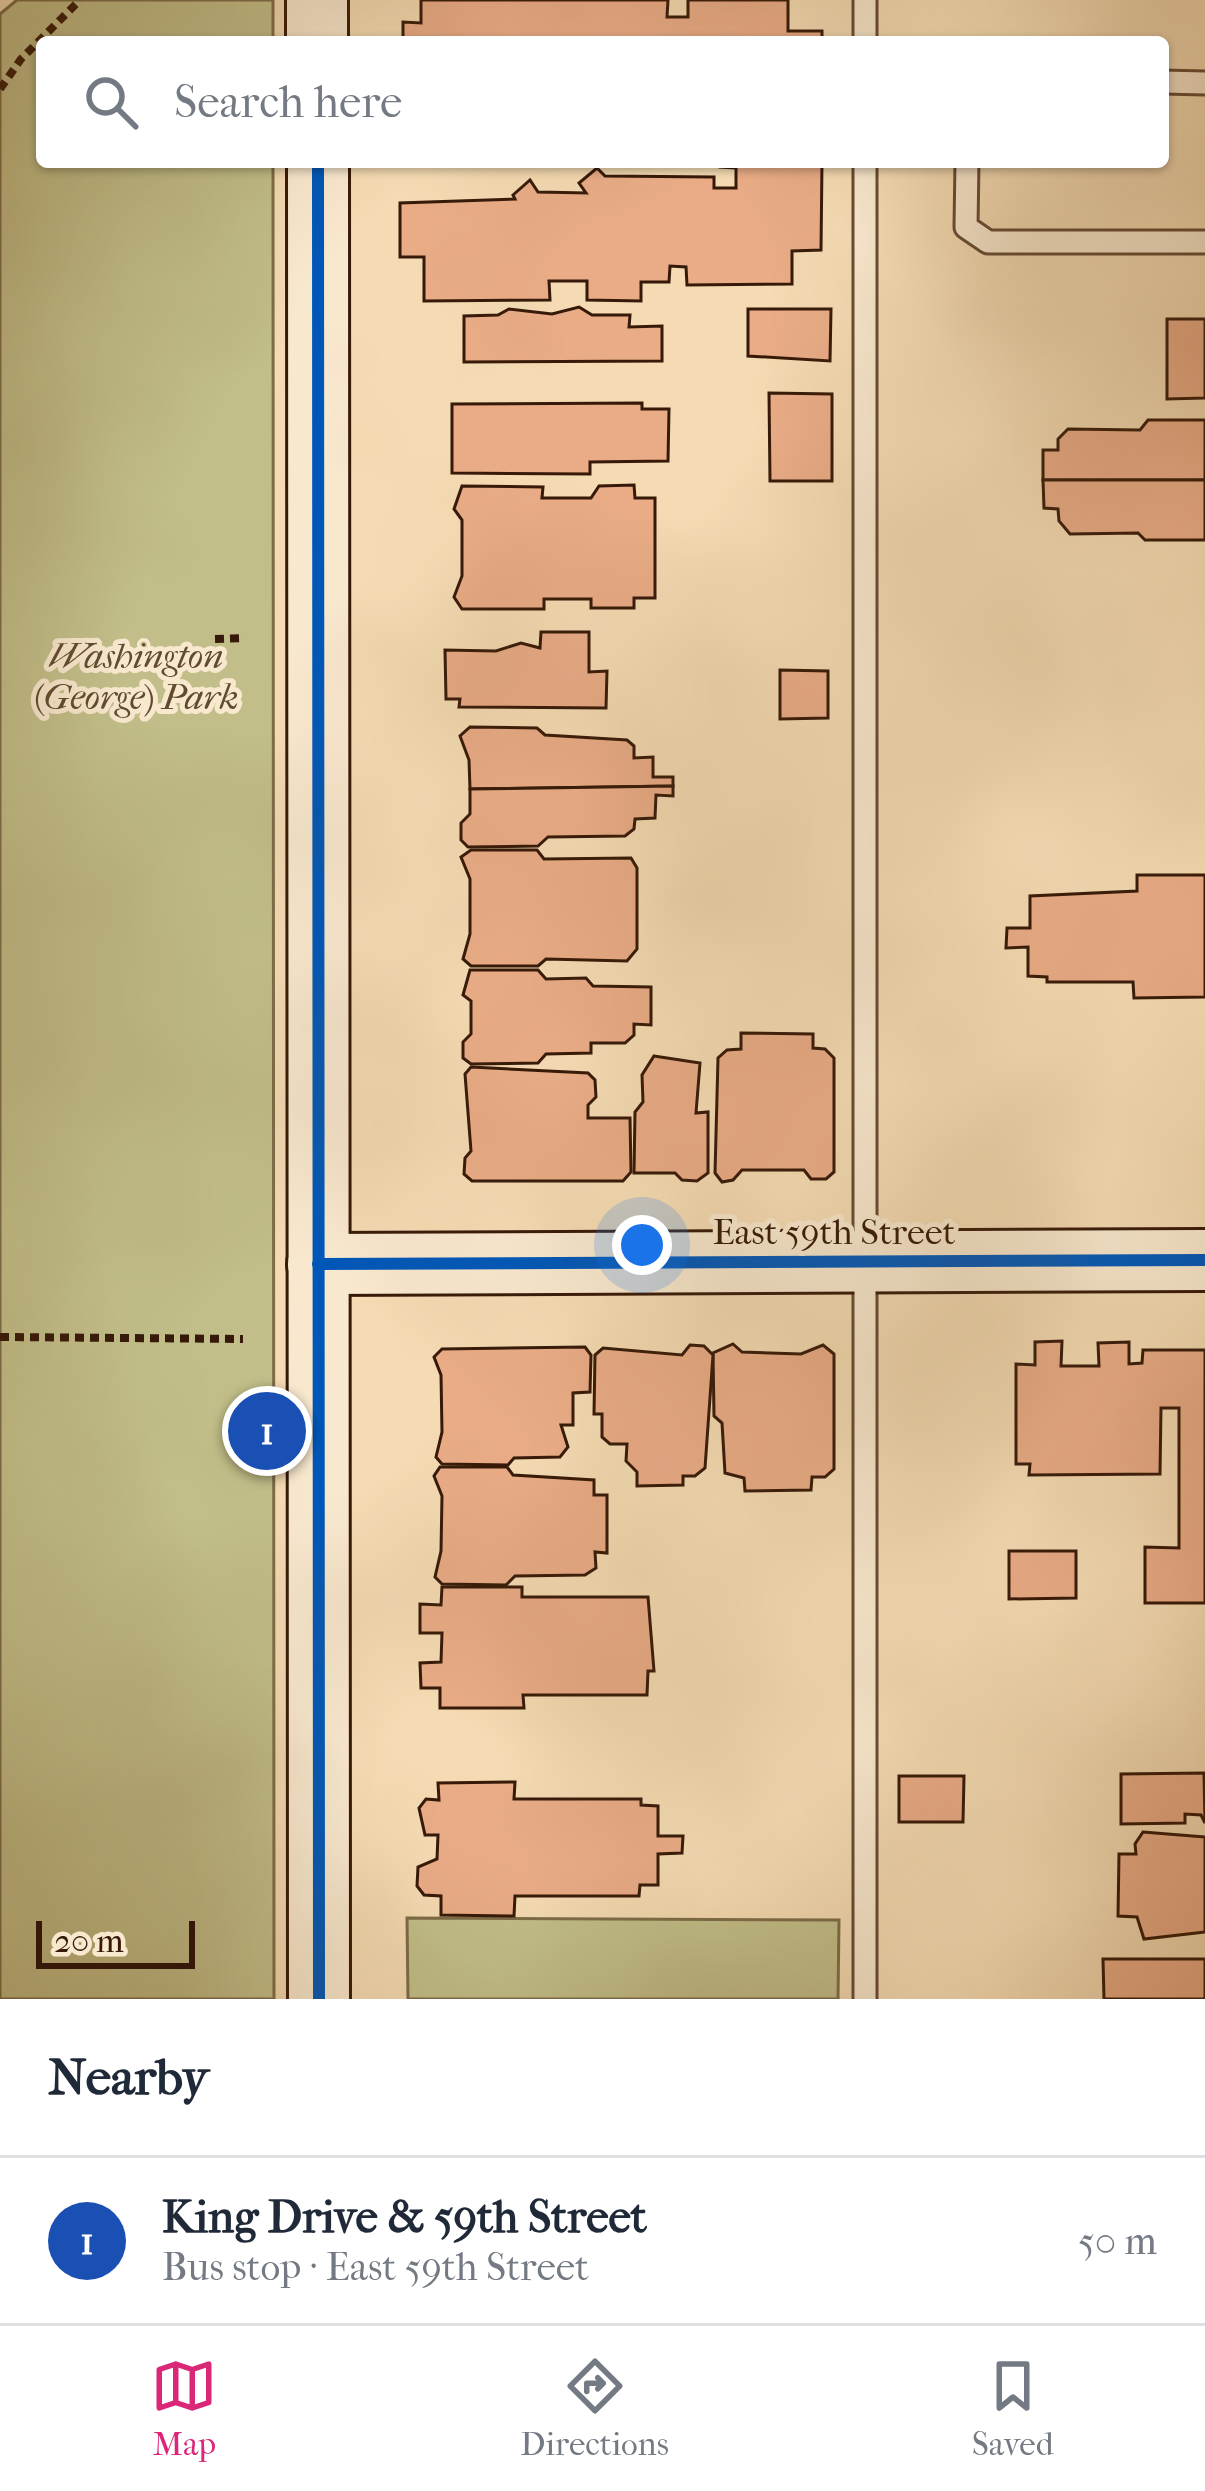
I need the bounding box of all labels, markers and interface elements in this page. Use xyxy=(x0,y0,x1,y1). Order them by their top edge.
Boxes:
search box xyxy=(36,36,1169,168)
icon: search xyxy=(78,69,144,135)
text: Search here xyxy=(174,76,402,129)
park label: Washington (George) Park xyxy=(33,635,239,718)
street label: East 59th Street xyxy=(713,1211,956,1253)
your location xyxy=(612,1215,672,1275)
pin: 1 xyxy=(228,1386,306,1476)
scale bar xyxy=(36,1915,195,1968)
text: 20 m xyxy=(54,1922,124,1961)
text: Nearby xyxy=(48,2047,209,2107)
text: King Drive & 59th Street xyxy=(162,2191,647,2244)
text: 1 xyxy=(80,2218,94,2264)
text: 50 m xyxy=(1078,2218,1157,2264)
text: Bus stop · East 59th Street xyxy=(162,2244,589,2290)
tab: Map xyxy=(151,2353,217,2464)
tab: Directions xyxy=(520,2353,669,2464)
tab: Saved xyxy=(972,2353,1054,2464)

